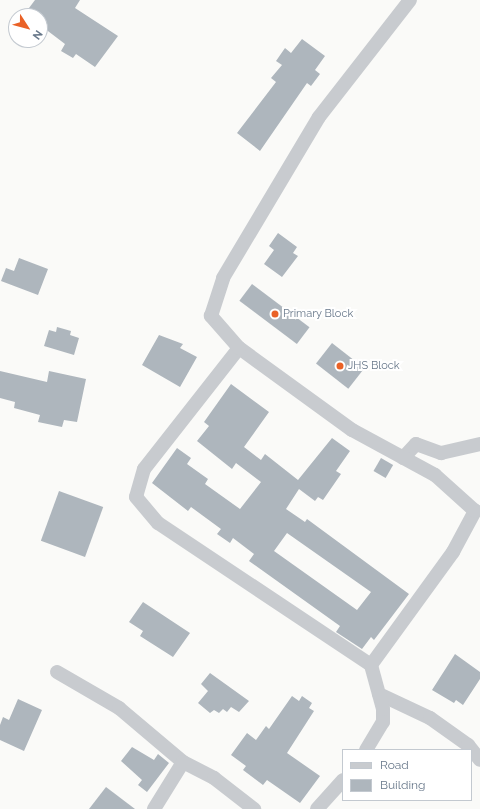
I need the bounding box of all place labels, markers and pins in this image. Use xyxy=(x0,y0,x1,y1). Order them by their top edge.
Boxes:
place label: Primary Block xyxy=(283,307,354,321)
marker: Primary Block xyxy=(270,309,280,319)
place label: JHS Block xyxy=(348,359,400,373)
marker: JHS Block xyxy=(335,361,345,371)

